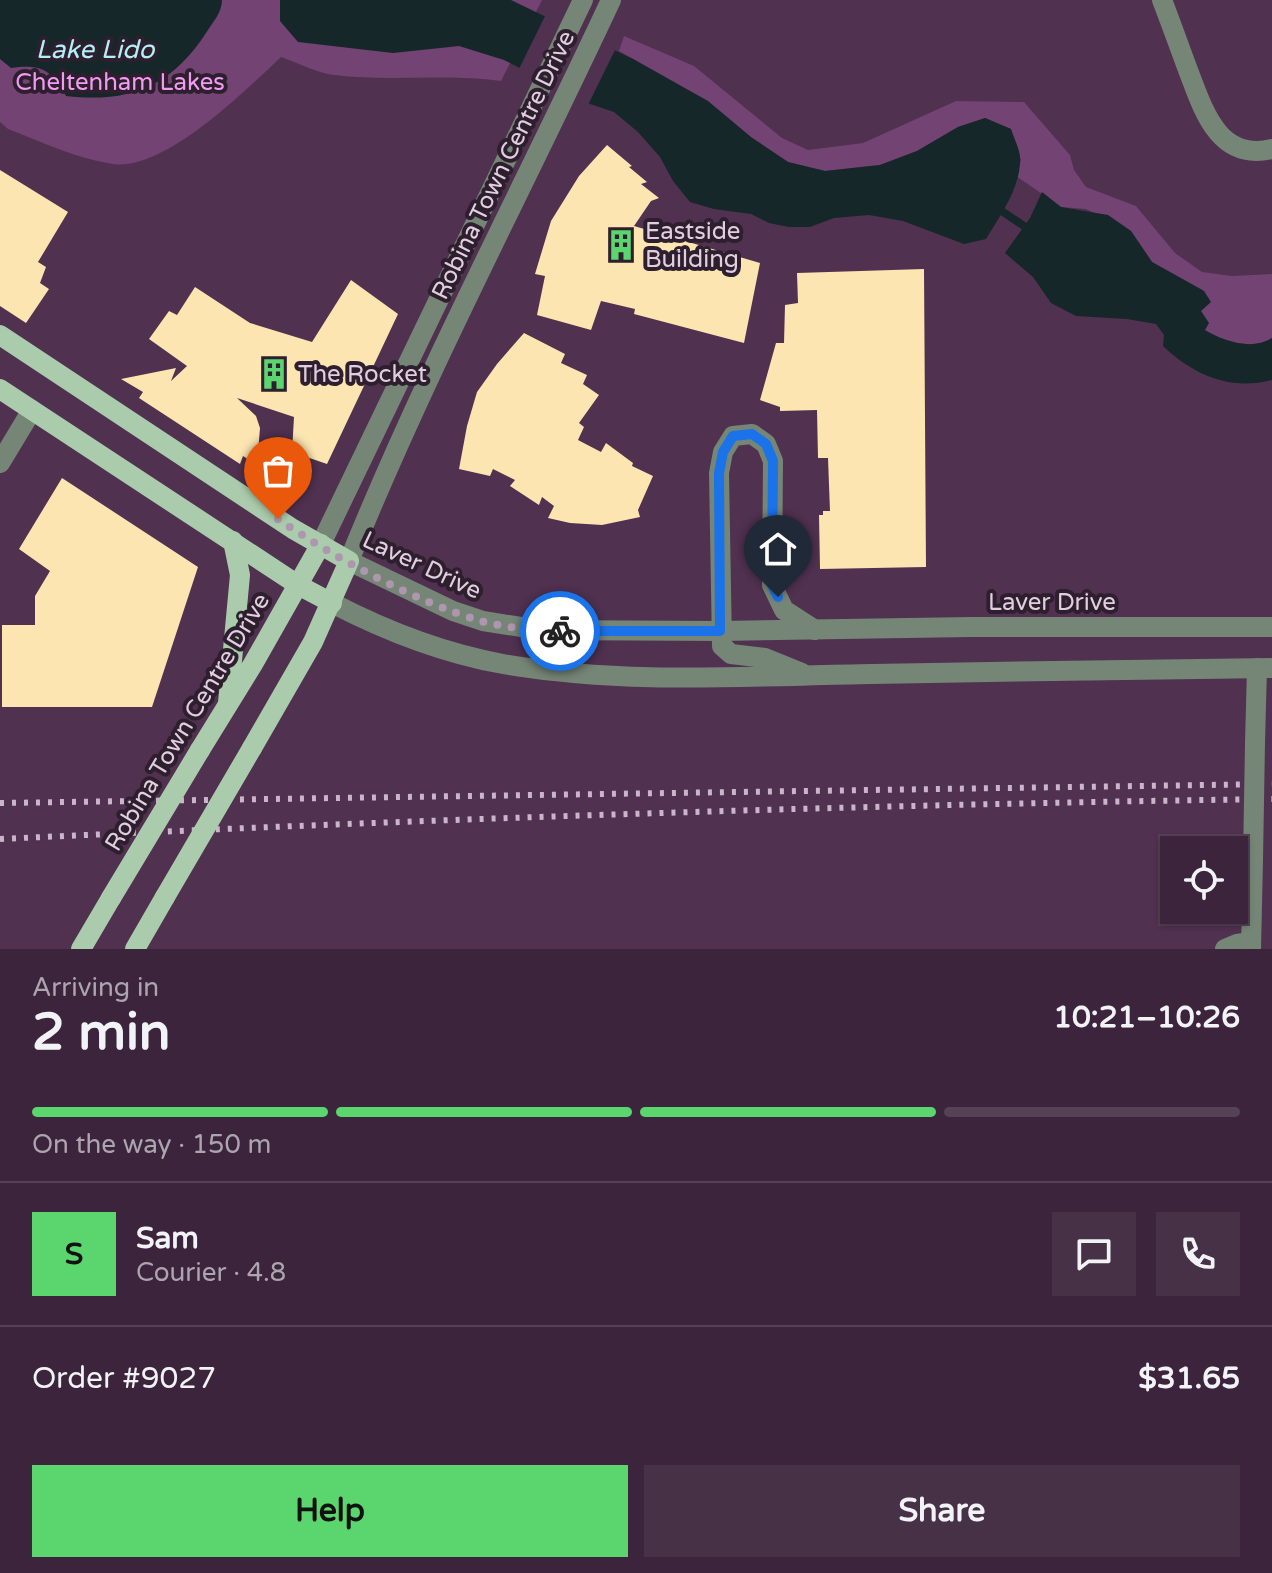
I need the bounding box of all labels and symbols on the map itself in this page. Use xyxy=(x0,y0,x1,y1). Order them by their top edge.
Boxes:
street label: Robina Town Centre Drive xyxy=(426,26,581,304)
water label: Lake Lido xyxy=(36,34,156,65)
park label: Cheltenham Lakes xyxy=(15,68,225,97)
place label: Eastside Building xyxy=(645,217,740,274)
building icon: Eastside Building xyxy=(604,228,638,262)
building icon: The Rocket xyxy=(257,357,291,391)
place label: The Rocket xyxy=(298,360,427,389)
pin xyxy=(244,437,312,519)
pin xyxy=(744,515,812,597)
street label: Laver Drive xyxy=(358,525,486,606)
street label: Robina Town Centre Drive xyxy=(99,588,276,856)
street label: Laver Drive xyxy=(988,588,1116,617)
courier xyxy=(520,591,600,671)

